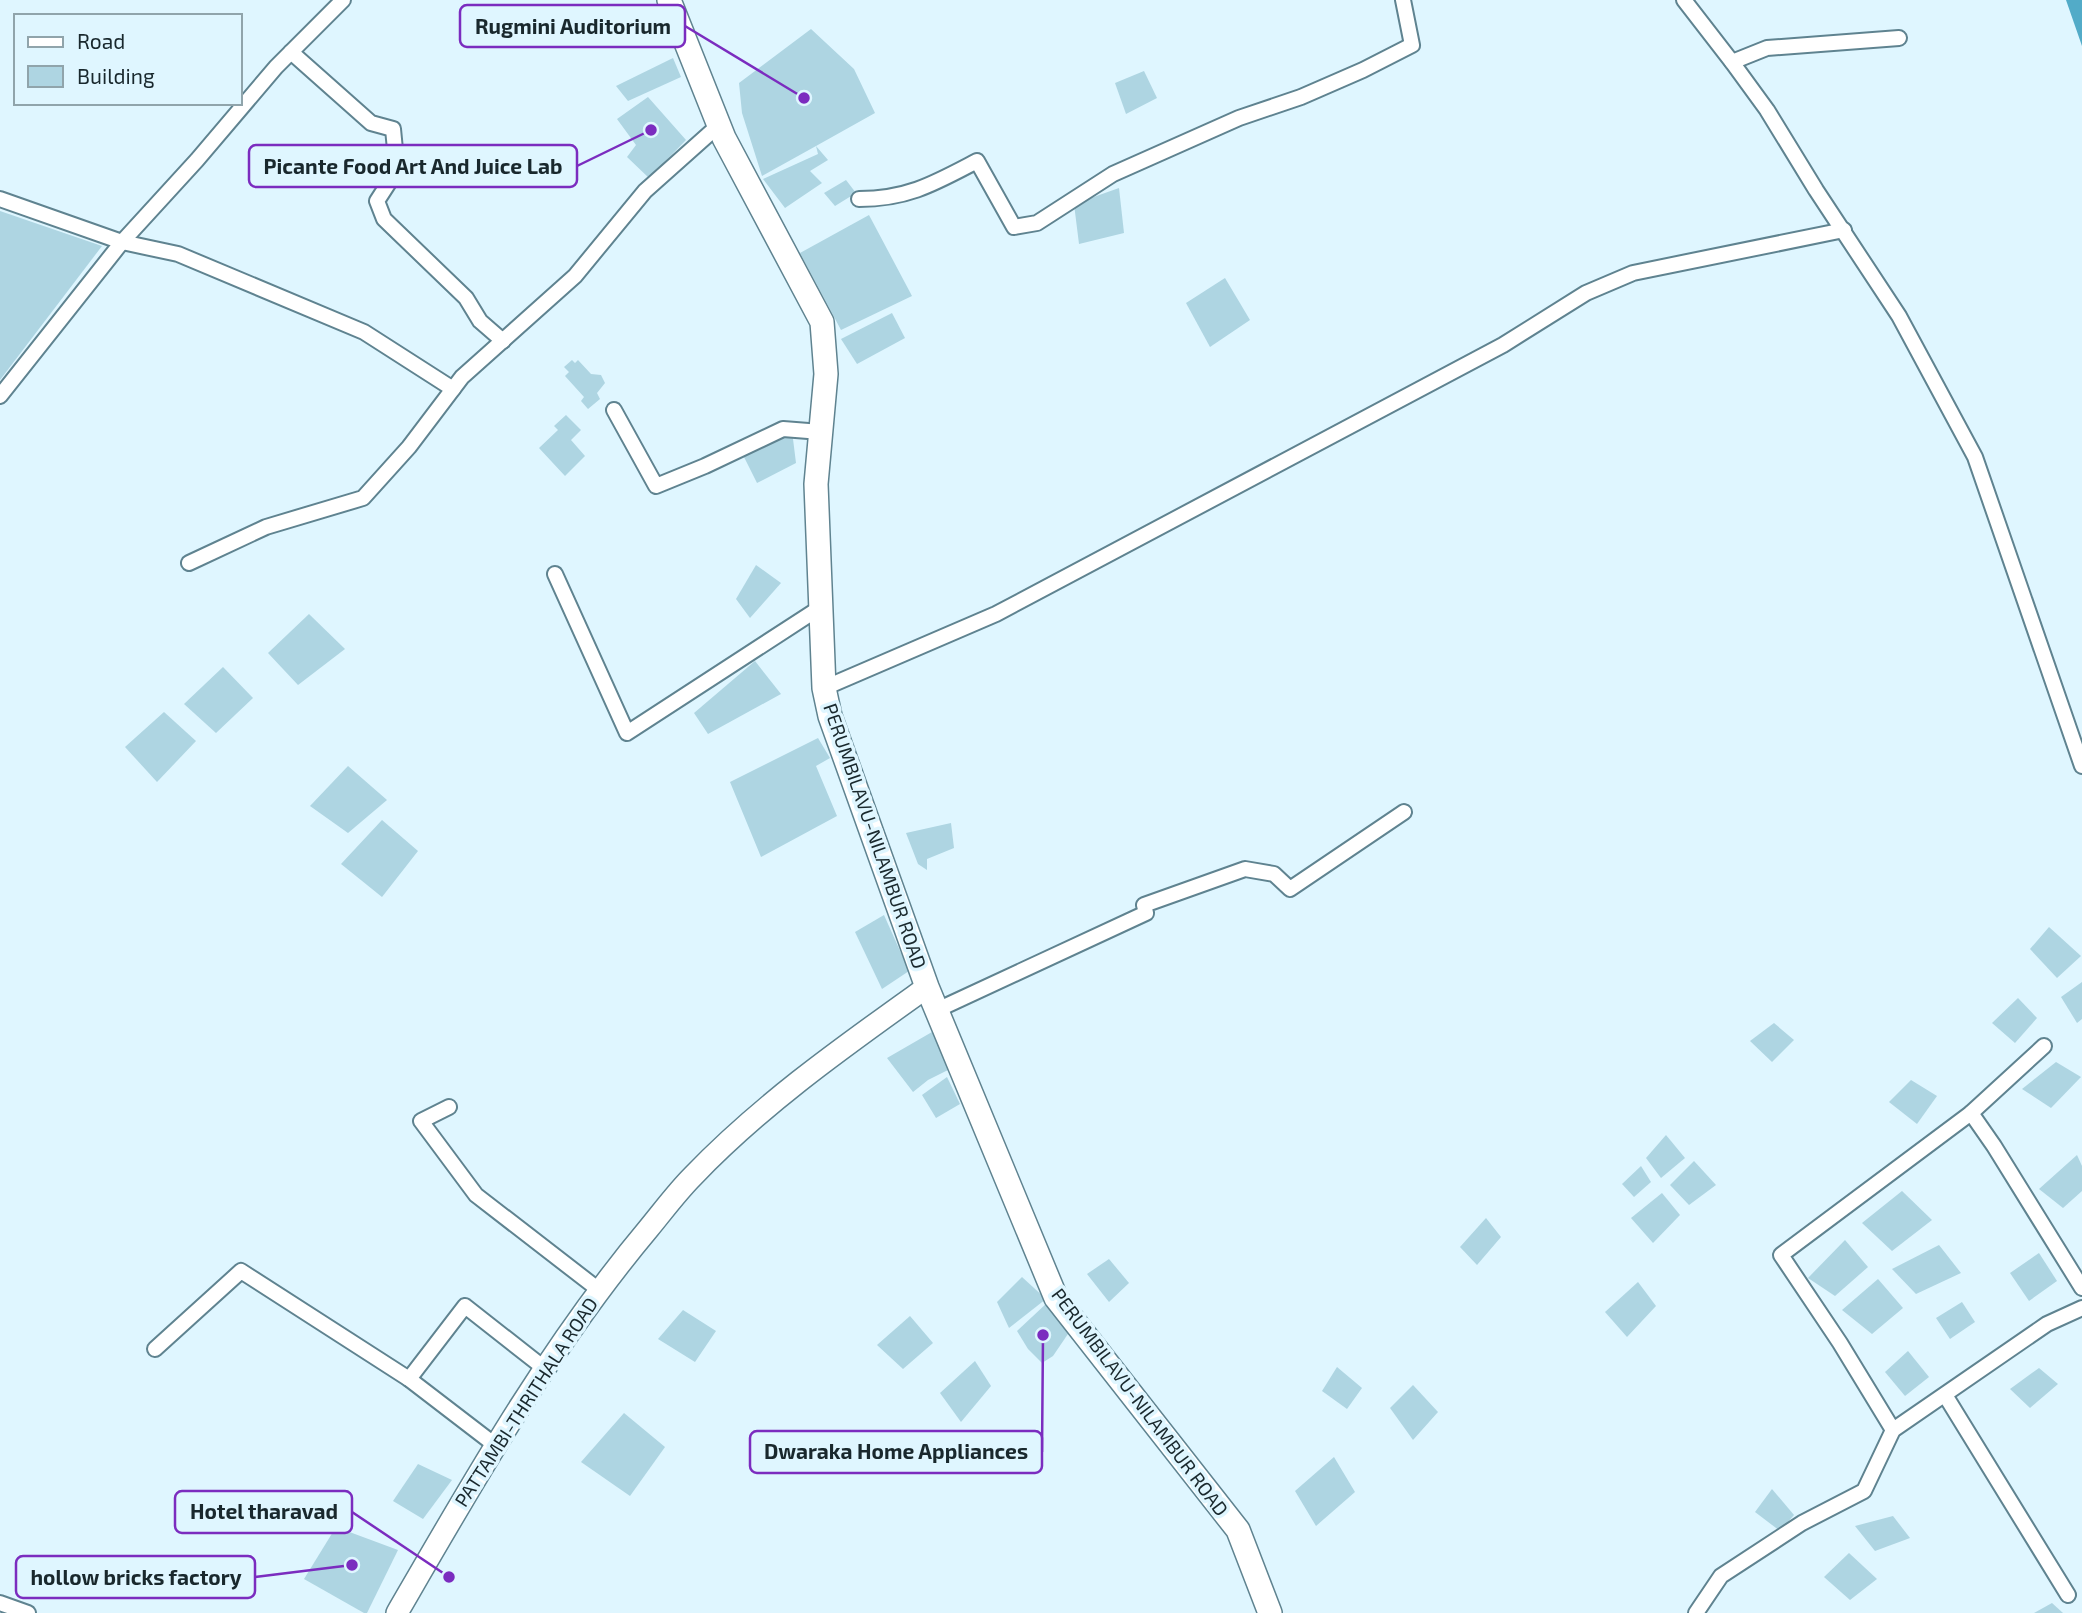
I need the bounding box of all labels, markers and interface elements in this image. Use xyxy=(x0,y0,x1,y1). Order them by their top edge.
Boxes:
callout: Rugmini Auditorium xyxy=(460,5,685,47)
text: Rugmini Auditorium xyxy=(475,13,671,38)
legend xyxy=(14,14,242,105)
text: Road xyxy=(77,28,125,53)
text: Building xyxy=(77,63,155,88)
callout: Picante Food Art And Juice Lab xyxy=(249,145,577,187)
text: Picante Food Art And Juice Lab xyxy=(264,153,562,178)
street label: PERUMBILAVU-NILAMBUR ROAD xyxy=(819,700,932,972)
street label: PERUMBILAVU-NILAMBUR ROAD xyxy=(1047,1283,1234,1520)
street label: PATTAMBI-THRITHALA ROAD xyxy=(449,1293,602,1511)
callout: Dwaraka Home Appliances xyxy=(750,1431,1042,1473)
text: Dwaraka Home Appliances xyxy=(764,1438,1028,1463)
callout: Hotel tharavad xyxy=(175,1491,352,1533)
text: Hotel tharavad xyxy=(190,1498,338,1523)
callout: hollow bricks factory xyxy=(16,1556,255,1598)
text: hollow bricks factory xyxy=(30,1564,242,1590)

